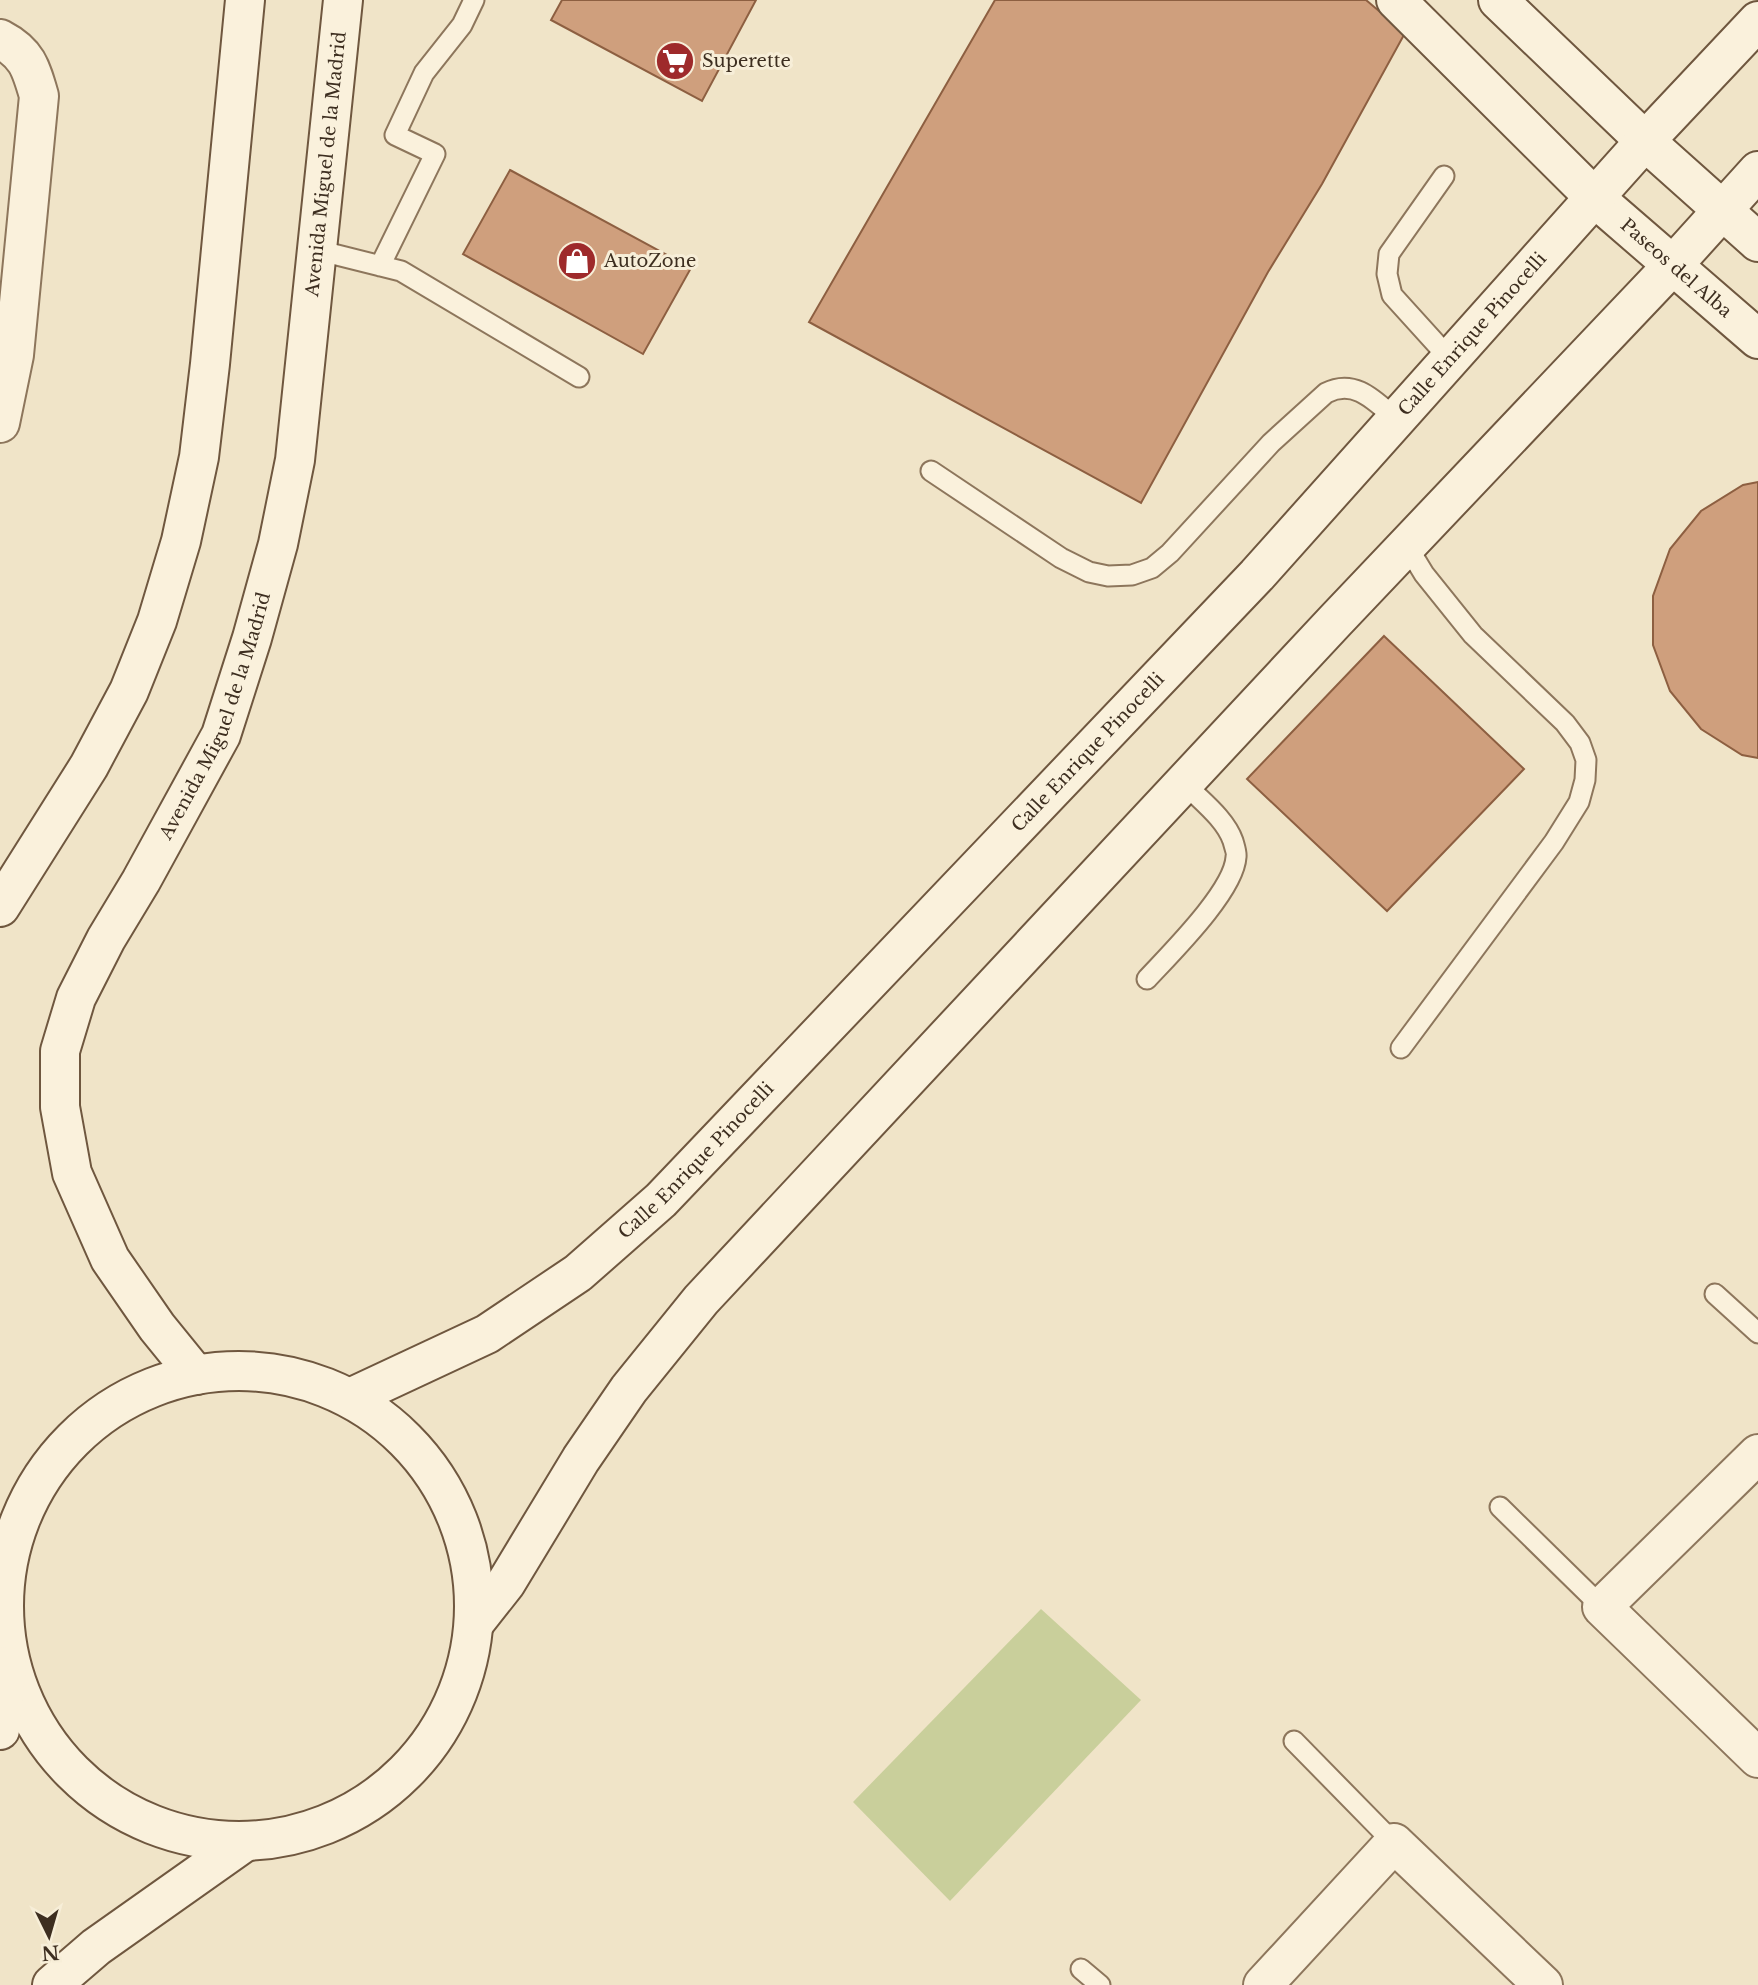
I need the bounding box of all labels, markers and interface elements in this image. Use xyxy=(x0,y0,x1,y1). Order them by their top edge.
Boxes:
street label: Avenida Miguel de la Madrid xyxy=(301,30,351,299)
supermarket icon: Superette xyxy=(654,40,696,82)
place label: Superette xyxy=(702,50,791,72)
street label: Paseos del Alba xyxy=(1616,214,1736,322)
shop icon: AutoZone xyxy=(556,240,598,282)
street label: Calle Enrique Pinocelli xyxy=(1394,248,1551,420)
place label: AutoZone xyxy=(603,250,696,272)
street label: Avenida Miguel de la Madrid xyxy=(154,590,275,844)
street label: Calle Enrique Pinocelli xyxy=(1007,668,1169,836)
street label: Calle Enrique Pinocelli xyxy=(614,1078,778,1243)
north arrow xyxy=(14,1901,84,1971)
text: N xyxy=(40,1940,60,1965)

